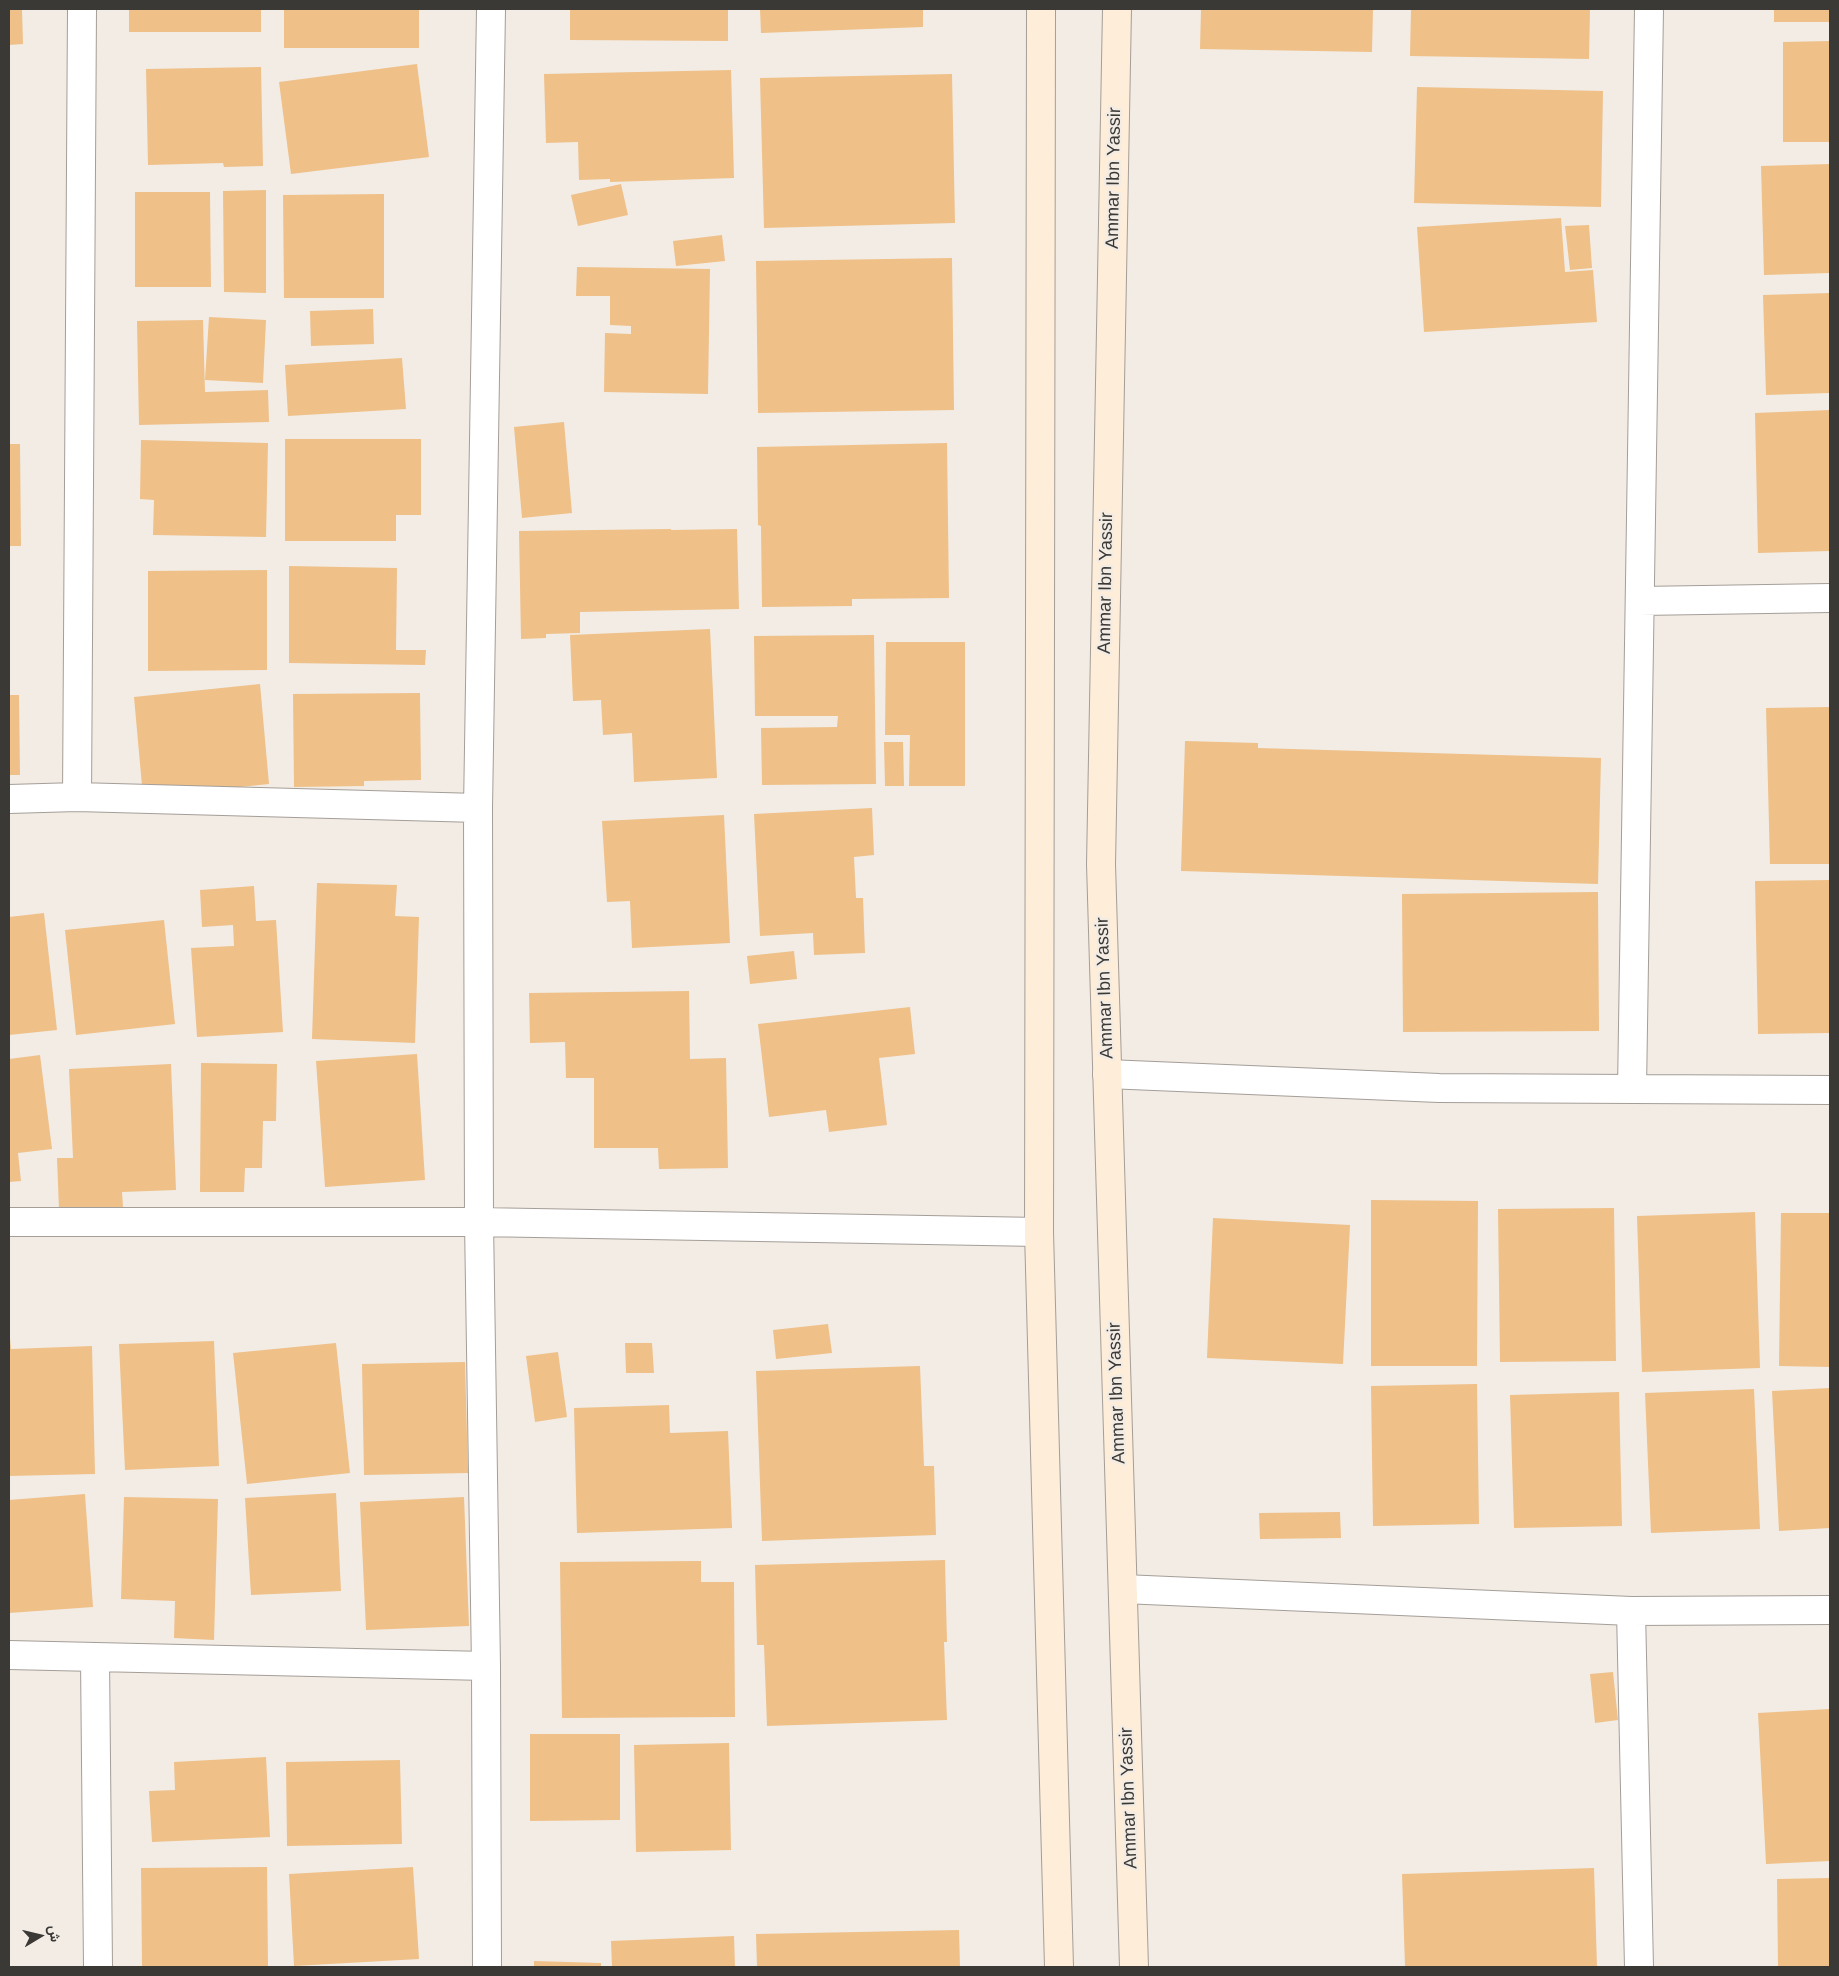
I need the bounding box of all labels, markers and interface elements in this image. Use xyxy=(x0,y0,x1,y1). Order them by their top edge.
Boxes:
street label: Ammar Ibn Yassir xyxy=(1102,107,1126,249)
street label: Ammar Ibn Yassir xyxy=(1094,512,1118,654)
street label: Ammar Ibn Yassir xyxy=(1092,917,1118,1059)
street label: Ammar Ibn Yassir xyxy=(1104,1322,1130,1464)
street label: Ammar Ibn Yassir xyxy=(1116,1727,1142,1869)
north arrow xyxy=(15,1911,65,1961)
text: ش xyxy=(46,1924,64,1943)

